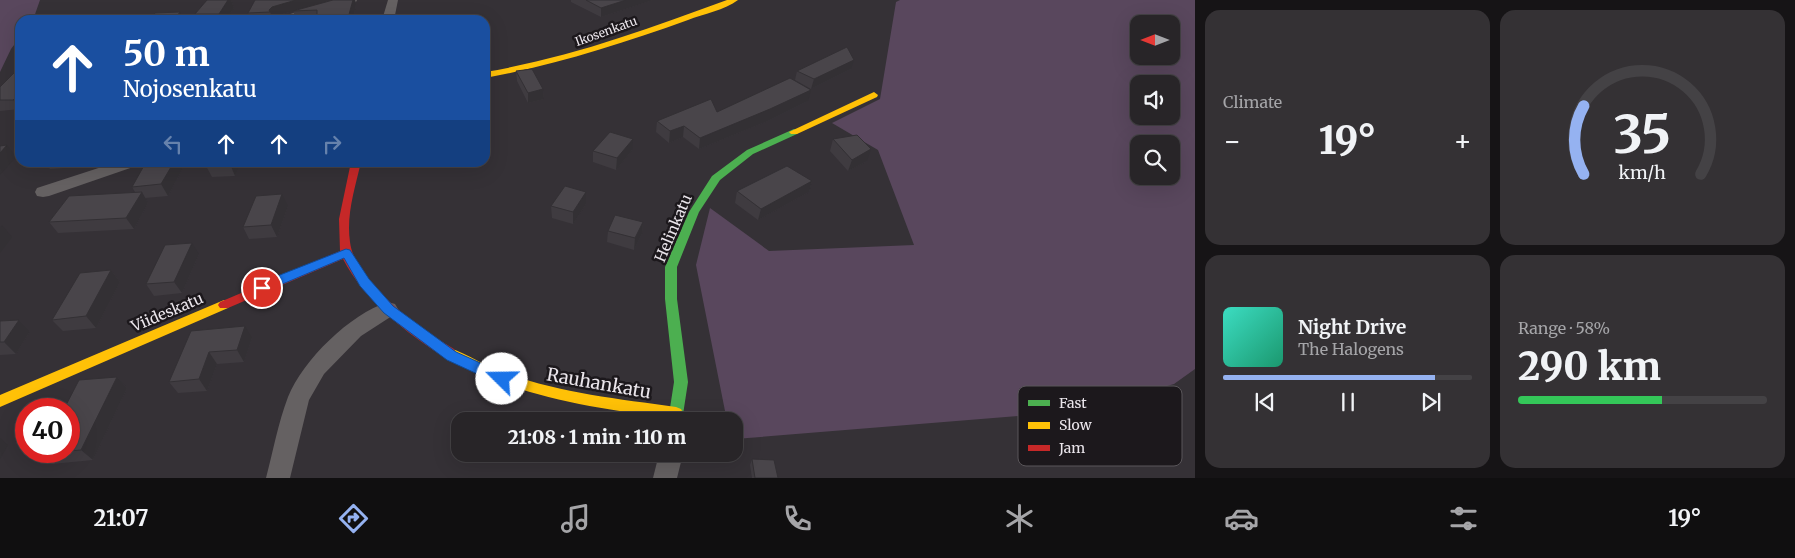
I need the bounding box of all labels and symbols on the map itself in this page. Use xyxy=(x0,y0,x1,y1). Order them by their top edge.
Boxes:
street label: Ikosenkatu xyxy=(573,13,640,49)
north arrow xyxy=(1130,15,1180,65)
street label: Helinkatu xyxy=(650,191,696,265)
pin xyxy=(241,267,283,309)
street label: Viideskatu xyxy=(127,288,206,336)
position arrow xyxy=(475,352,527,404)
street label: Rauhankatu xyxy=(545,362,653,404)
legend xyxy=(1018,386,1182,466)
text: Fast xyxy=(1059,394,1087,412)
speed limit sign: 40 xyxy=(15,398,80,463)
text: Slow xyxy=(1059,416,1092,434)
text: Jam xyxy=(1058,439,1085,457)

